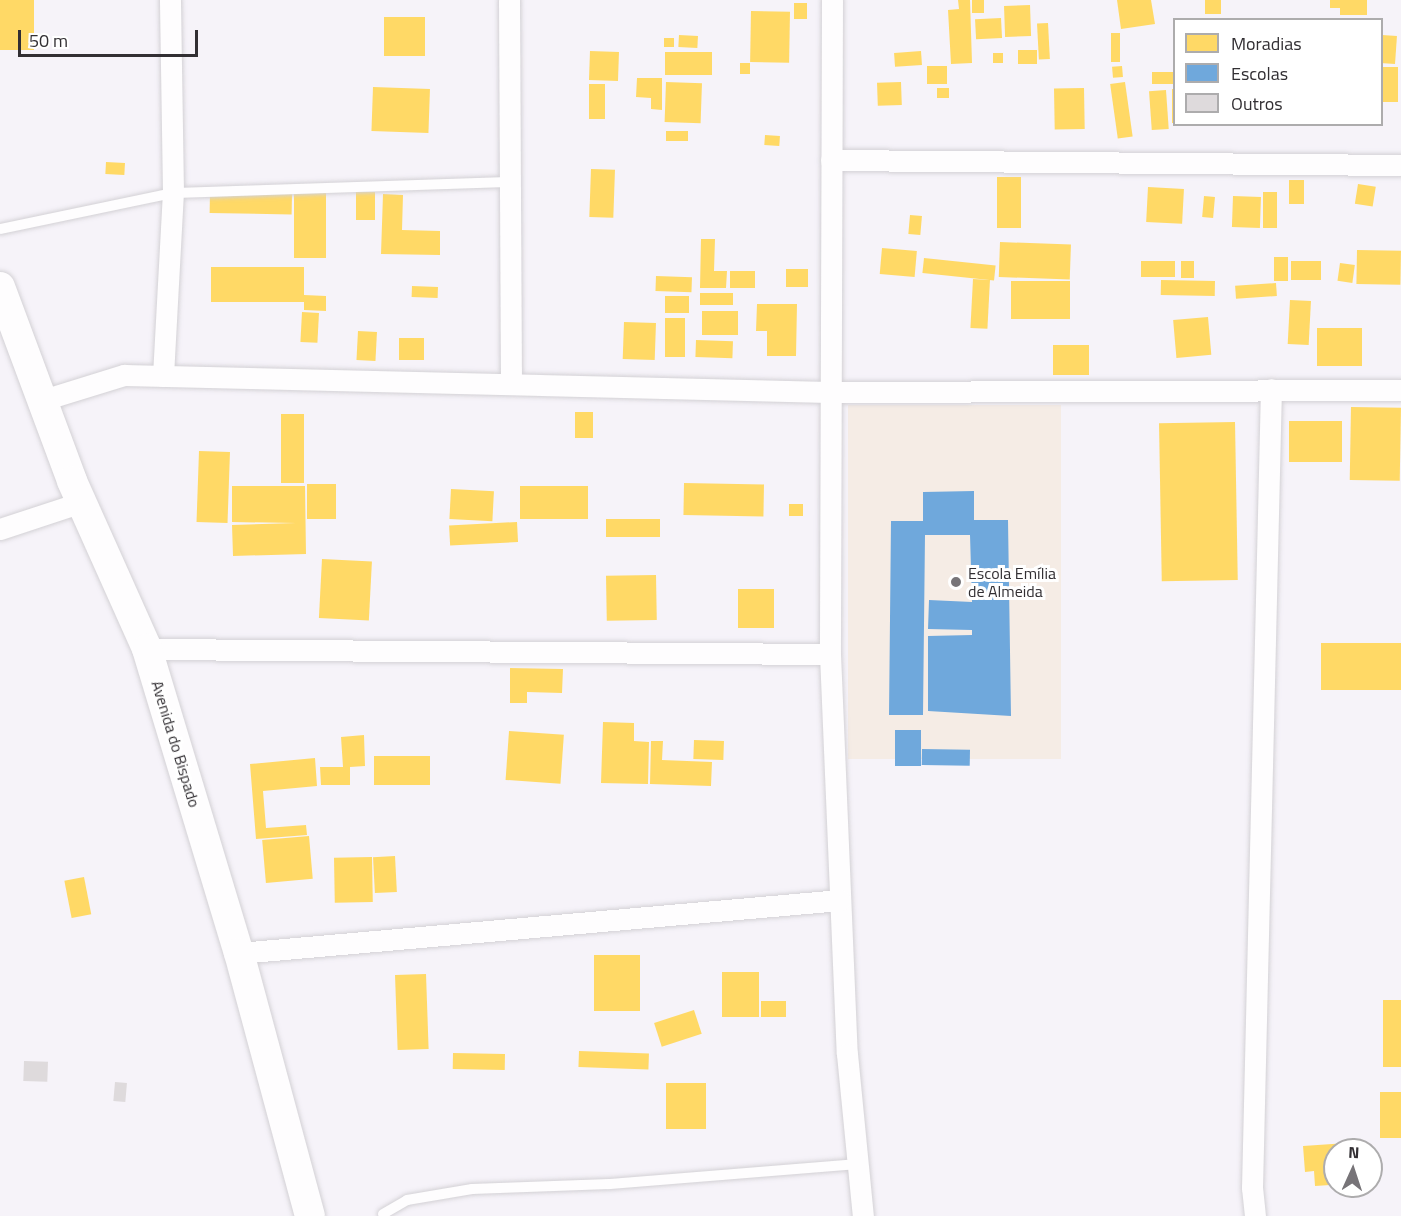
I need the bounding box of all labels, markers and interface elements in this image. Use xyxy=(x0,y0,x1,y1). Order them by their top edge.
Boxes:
scale bar xyxy=(21,18,201,56)
legend xyxy=(1173,18,1383,126)
text: 50 m xyxy=(29,27,68,54)
text: Moradias xyxy=(1231,30,1302,57)
text: Escolas xyxy=(1231,60,1288,87)
text: Outros xyxy=(1231,90,1283,117)
place label: Escola Emília de Almeida xyxy=(968,563,1056,601)
marker: Escola Emília de Almeida xyxy=(949,575,963,589)
street label: Avenida do Bispado xyxy=(148,678,204,810)
north arrow xyxy=(1323,1138,1383,1198)
text: N xyxy=(1348,1140,1360,1164)

